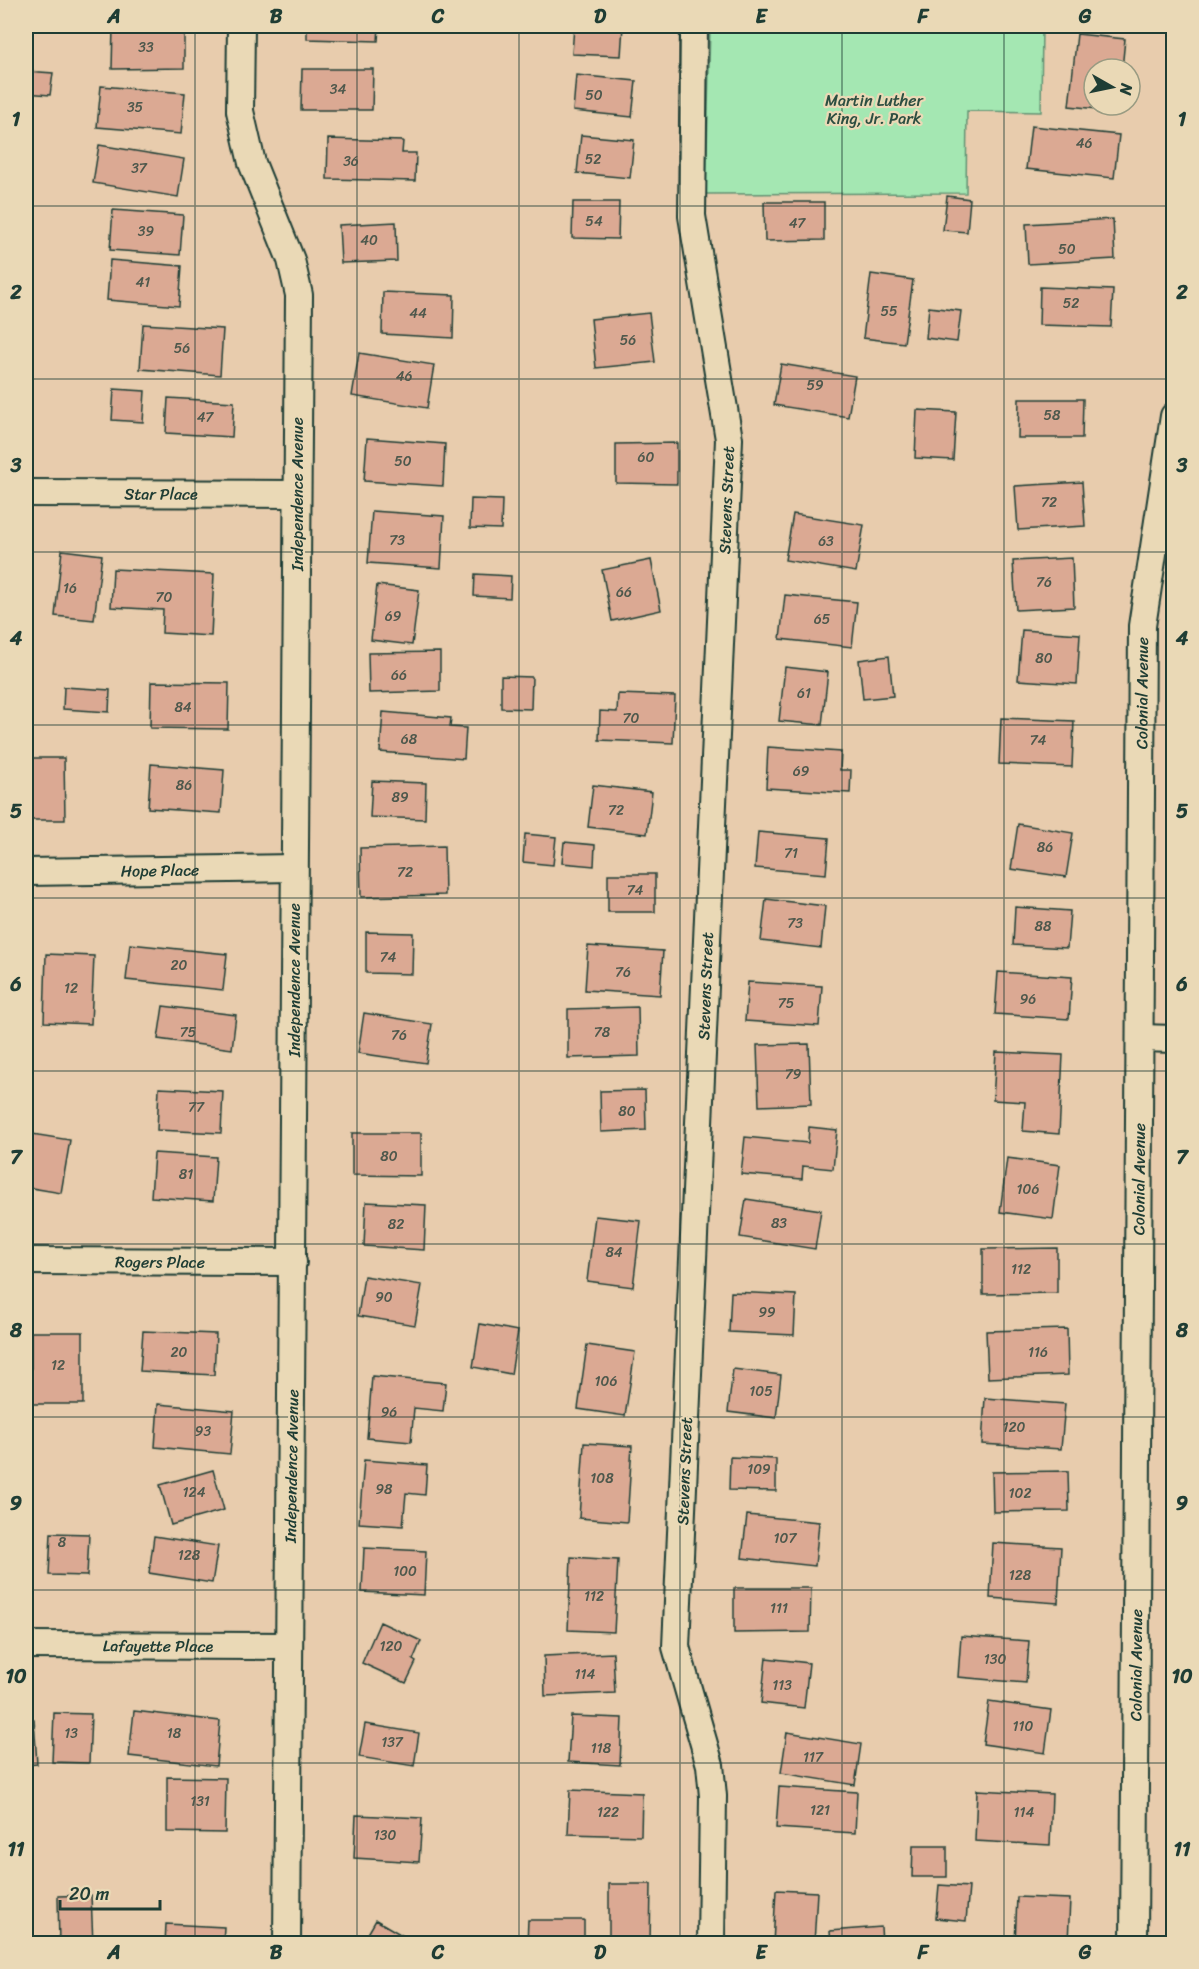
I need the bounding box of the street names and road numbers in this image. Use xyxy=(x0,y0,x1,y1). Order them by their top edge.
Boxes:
street label: Independence Avenue xyxy=(283,417,312,572)
street label: Stevens Street xyxy=(710,445,743,555)
street label: Star Place xyxy=(124,479,198,509)
street label: Colonial Avenue xyxy=(1127,637,1157,749)
street label: Hope Place xyxy=(120,855,199,886)
street label: Independence Avenue xyxy=(280,903,309,1058)
street label: Stevens Street xyxy=(689,931,722,1041)
street label: Colonial Avenue xyxy=(1124,1123,1154,1235)
street label: Rogers Place xyxy=(115,1247,205,1277)
street label: Independence Avenue xyxy=(276,1389,307,1544)
street label: Stevens Street xyxy=(668,1416,701,1526)
street label: Colonial Avenue xyxy=(1121,1609,1151,1721)
street label: Lafayette Place xyxy=(103,1631,213,1661)

